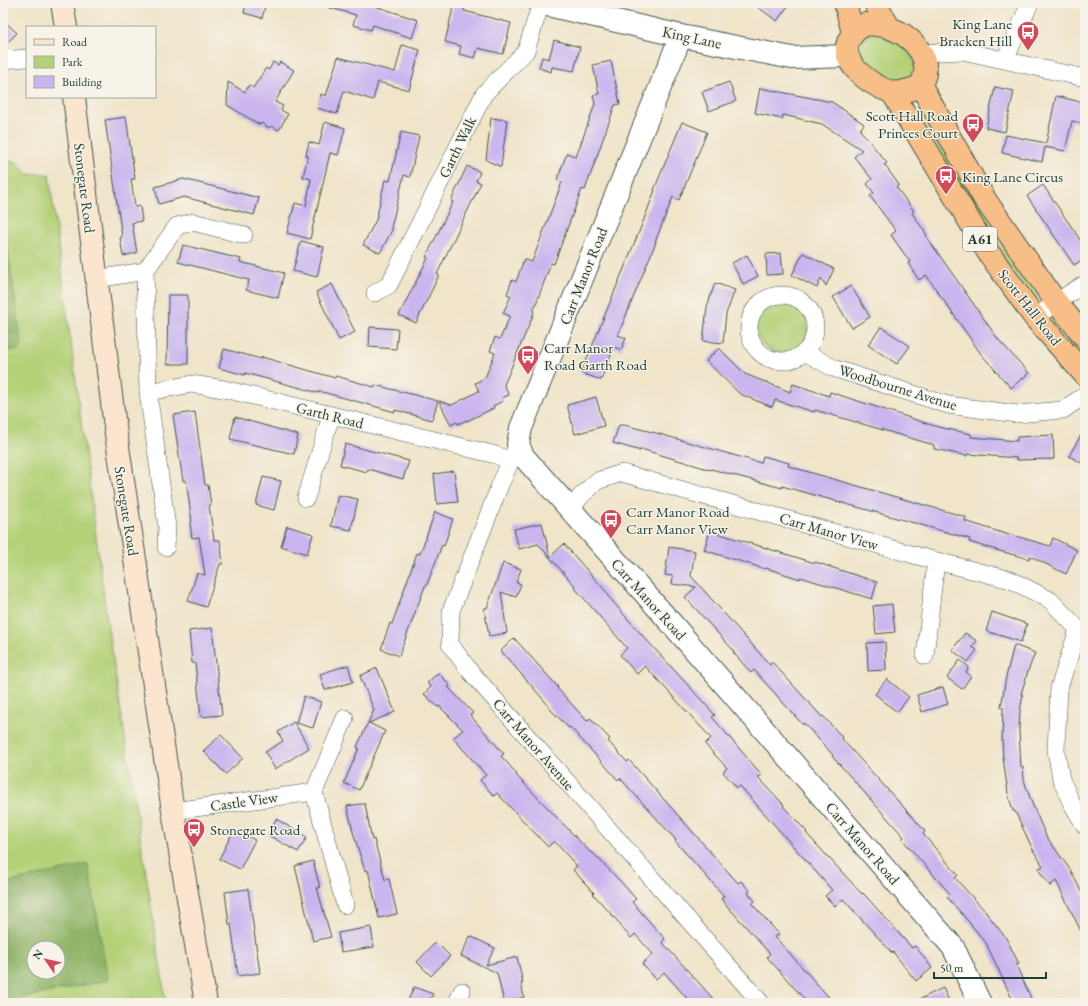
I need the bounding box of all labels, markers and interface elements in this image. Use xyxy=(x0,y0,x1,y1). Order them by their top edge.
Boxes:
place label: King Lane Bracken Hill xyxy=(939,14,1012,50)
bus stop icon: King Lane Bracken Hill xyxy=(1015,19,1041,52)
street label: King Lane xyxy=(661,21,723,53)
legend xyxy=(26,26,156,98)
text: Road xyxy=(62,34,88,50)
text: Park xyxy=(62,54,83,70)
text: Building xyxy=(62,74,103,90)
place label: Scott Hall Road Princes Court xyxy=(866,106,958,142)
bus stop icon: Scott Hall Road Princes Court xyxy=(960,111,986,144)
street label: Garth Walk xyxy=(434,112,480,181)
street label: Stonegate Road xyxy=(70,142,100,234)
bus stop icon: King Lane Circus xyxy=(933,163,959,196)
place label: King Lane Circus xyxy=(962,167,1063,186)
street label: Carr Manor Road xyxy=(555,224,611,328)
road number: A61 xyxy=(963,227,997,251)
street label: Scott Hall Road xyxy=(994,265,1066,350)
place label: Carr Manor Road Garth Road xyxy=(544,338,648,374)
bus stop icon: Carr Manor Road Garth Road xyxy=(515,343,541,376)
street label: Woodbourne Avenue xyxy=(837,360,960,414)
street label: Garth Road xyxy=(294,397,366,433)
street label: Stonegate Road xyxy=(111,465,144,558)
place label: Carr Manor Road Carr Manor View xyxy=(626,502,730,538)
bus stop icon: Carr Manor Road Carr Manor View xyxy=(598,507,624,540)
street label: Carr Manor View xyxy=(777,508,881,554)
street label: Carr Manor Road xyxy=(607,554,691,644)
street label: Carr Manor Avenue xyxy=(489,694,579,794)
street label: Castle View xyxy=(209,787,280,815)
street label: Carr Manor Road xyxy=(822,798,904,889)
bus stop icon: Stonegate Road xyxy=(181,816,207,849)
place label: Stonegate Road xyxy=(210,820,301,839)
north arrow xyxy=(26,940,66,980)
text: N xyxy=(29,947,46,962)
scale bar xyxy=(934,954,1046,980)
text: 50 m xyxy=(940,960,964,976)

